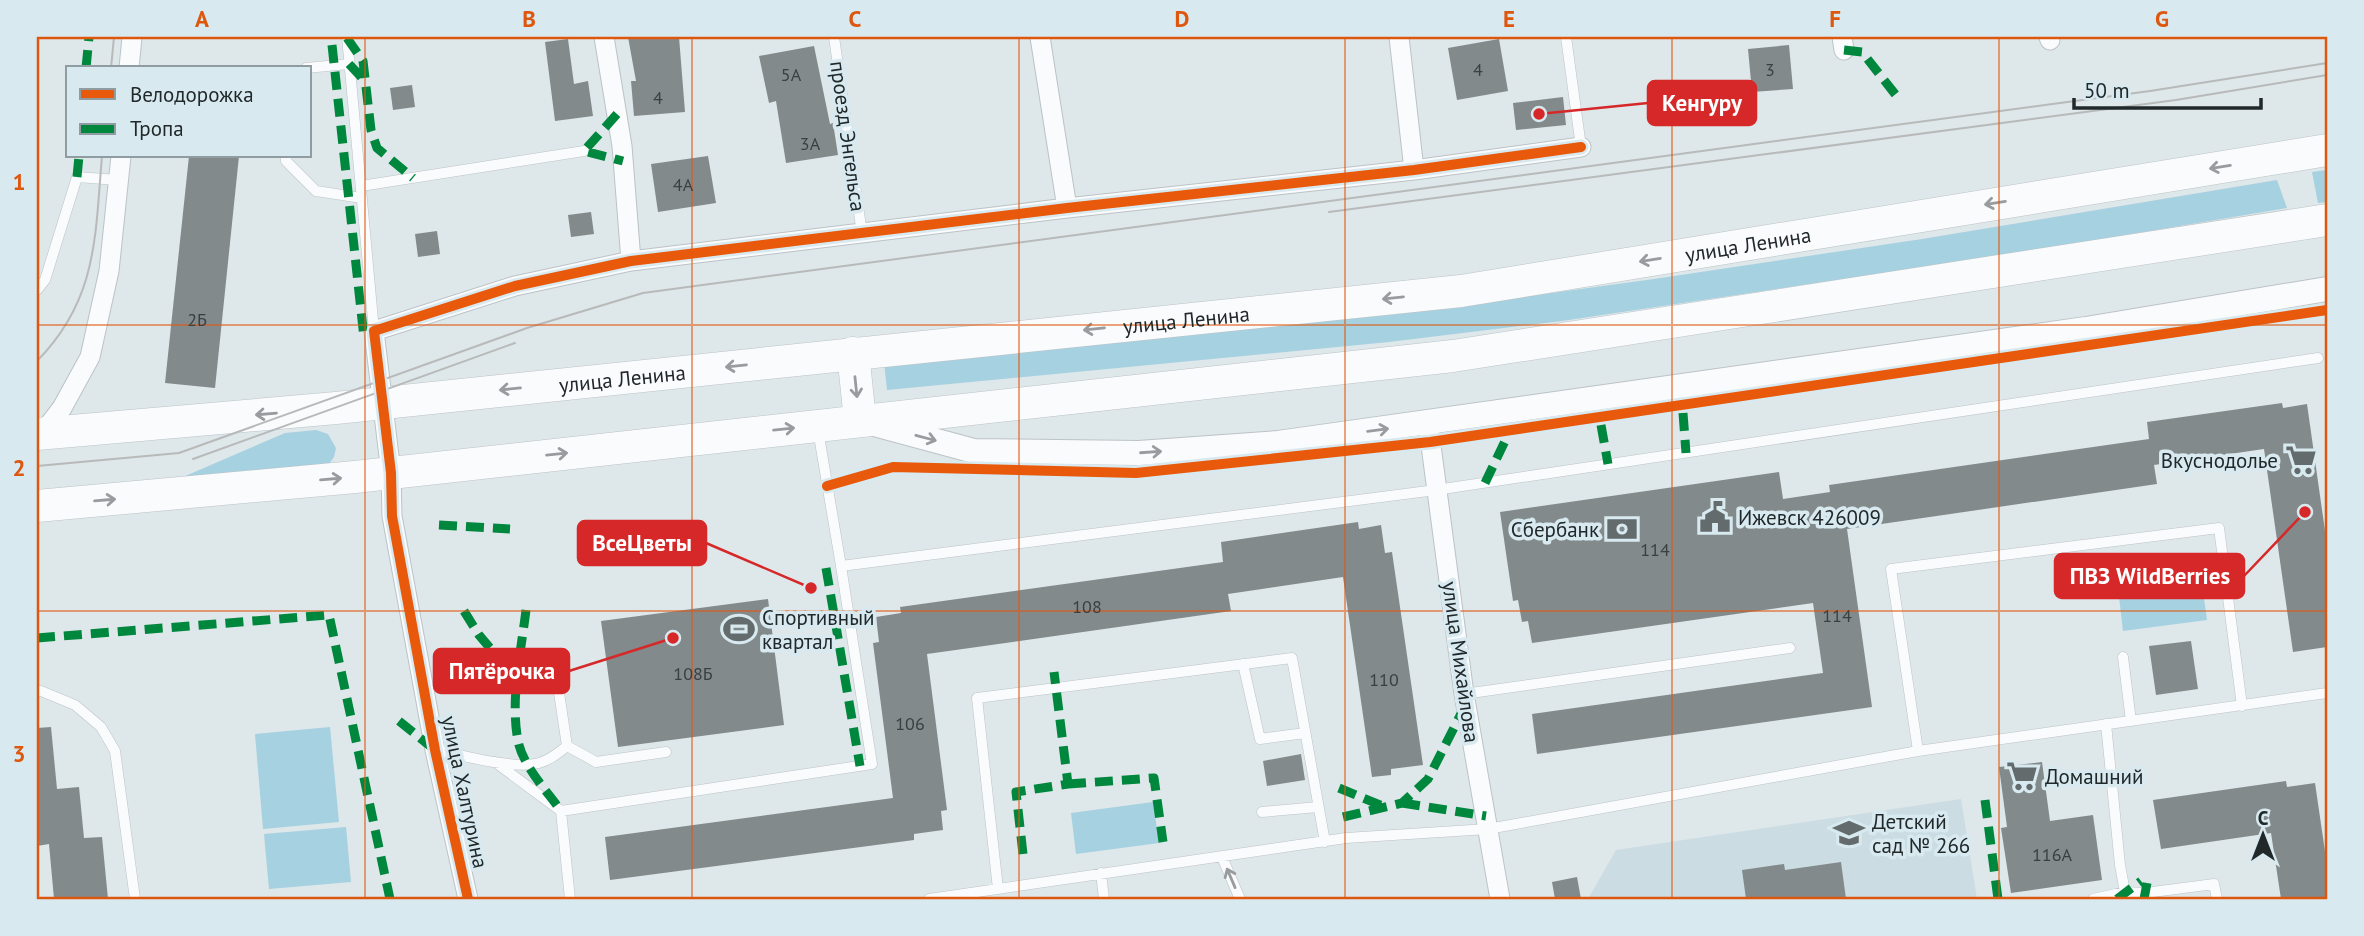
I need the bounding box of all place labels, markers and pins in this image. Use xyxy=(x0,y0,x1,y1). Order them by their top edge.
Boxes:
callout: Кенгуру xyxy=(1648,81,1756,125)
supermarket icon: Вкуснодолье xyxy=(2284,443,2318,477)
place label: Вкуснодолье xyxy=(2161,447,2278,474)
public building icon: Ижевск 426009 xyxy=(1698,500,1732,534)
place label: Ижевск 426009 xyxy=(1738,504,1881,531)
bank icon: Сбербанк xyxy=(1605,512,1639,546)
place label: Сбербанк xyxy=(1511,516,1599,543)
callout: ВсеЦветы xyxy=(578,521,706,565)
callout: ПВЗ WildBerries xyxy=(2055,554,2244,598)
place label: Спортивный квартал xyxy=(762,604,874,655)
sports icon: Спортивный квартал xyxy=(722,612,756,646)
callout: Пятёрочка xyxy=(434,649,569,693)
supermarket icon: Домашний xyxy=(2005,759,2039,793)
place label: Домашний xyxy=(2045,763,2144,790)
place label: Детский сад № 266 xyxy=(1872,808,1970,859)
school or university icon: Детский сад № 266 xyxy=(1832,816,1866,850)

